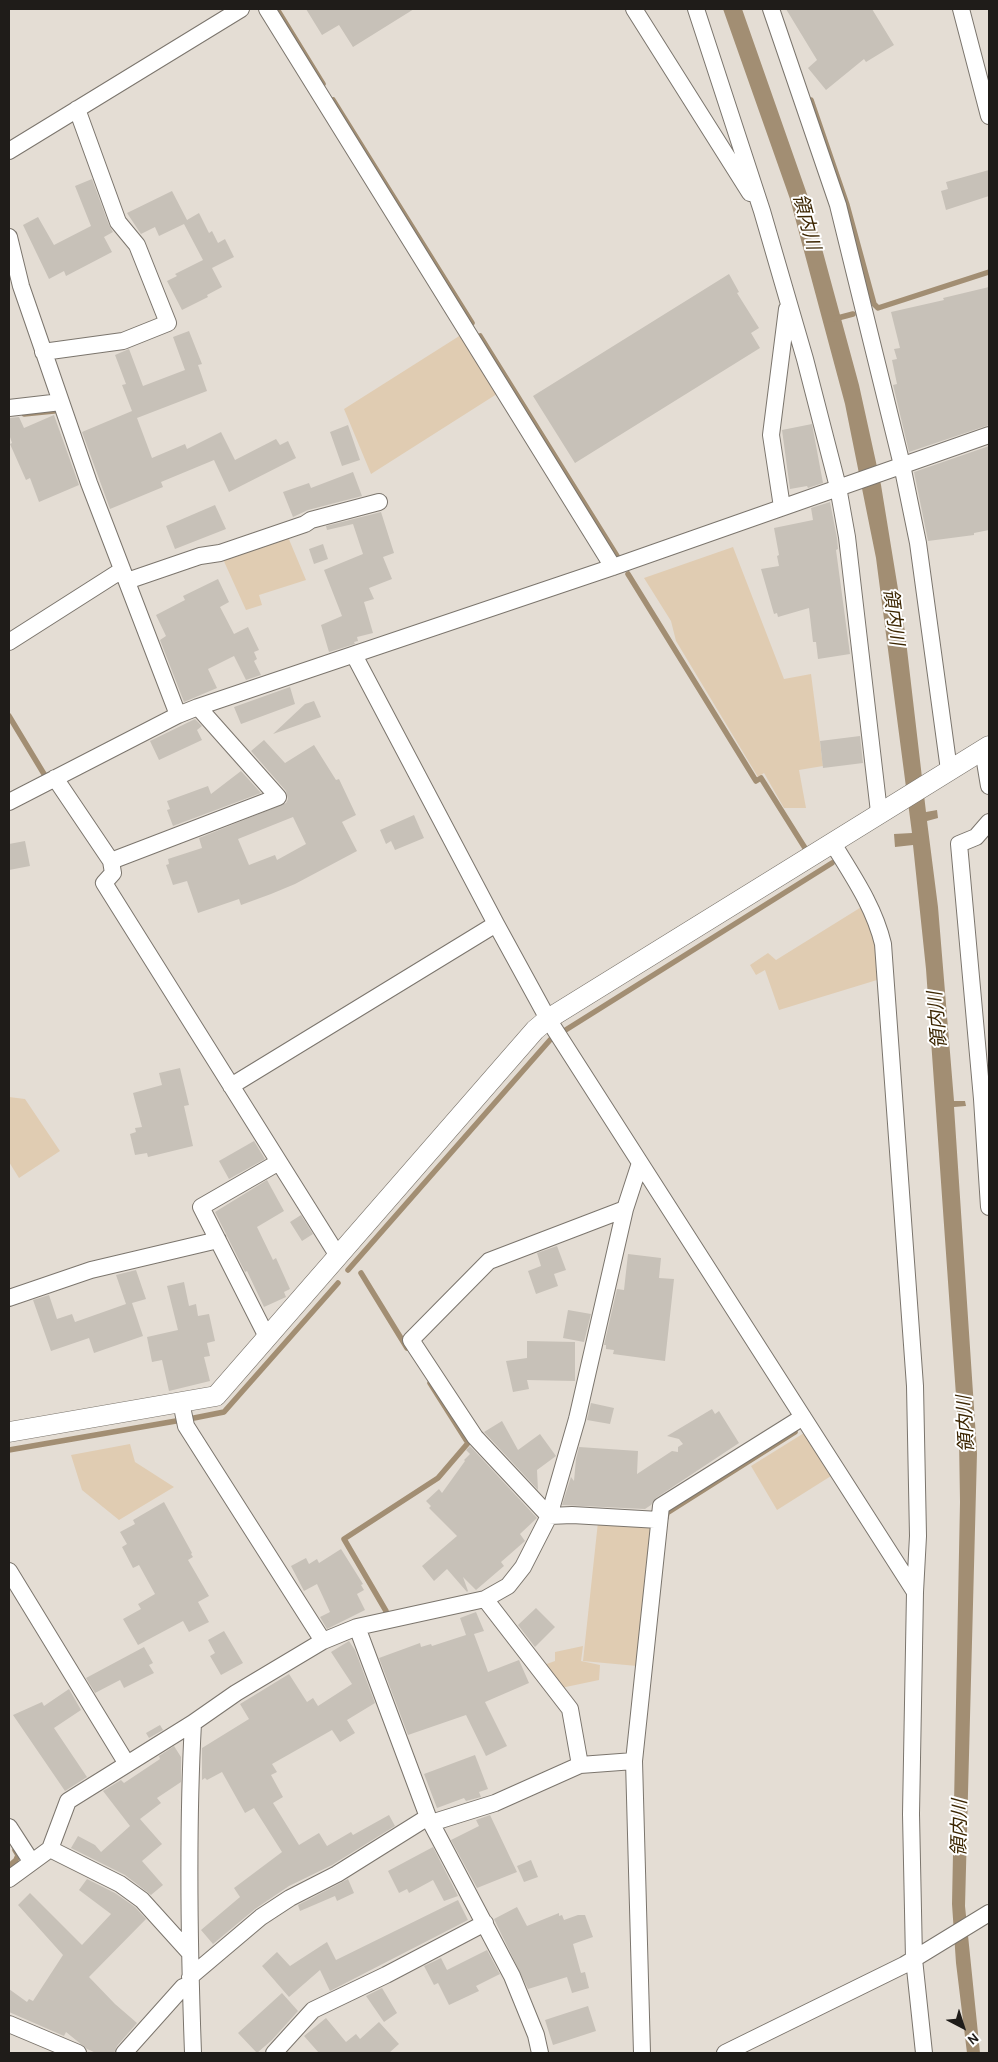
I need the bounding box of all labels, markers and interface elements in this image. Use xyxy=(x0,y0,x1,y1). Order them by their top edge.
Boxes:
water label: 領内川 xyxy=(788,192,824,252)
water label: 領内川 xyxy=(878,587,908,647)
water label: 領内川 xyxy=(924,991,952,1049)
water label: 領内川 xyxy=(953,1395,979,1453)
water label: 領内川 xyxy=(948,1799,972,1857)
north arrow xyxy=(938,2002,988,2052)
text: N xyxy=(964,2029,982,2049)

